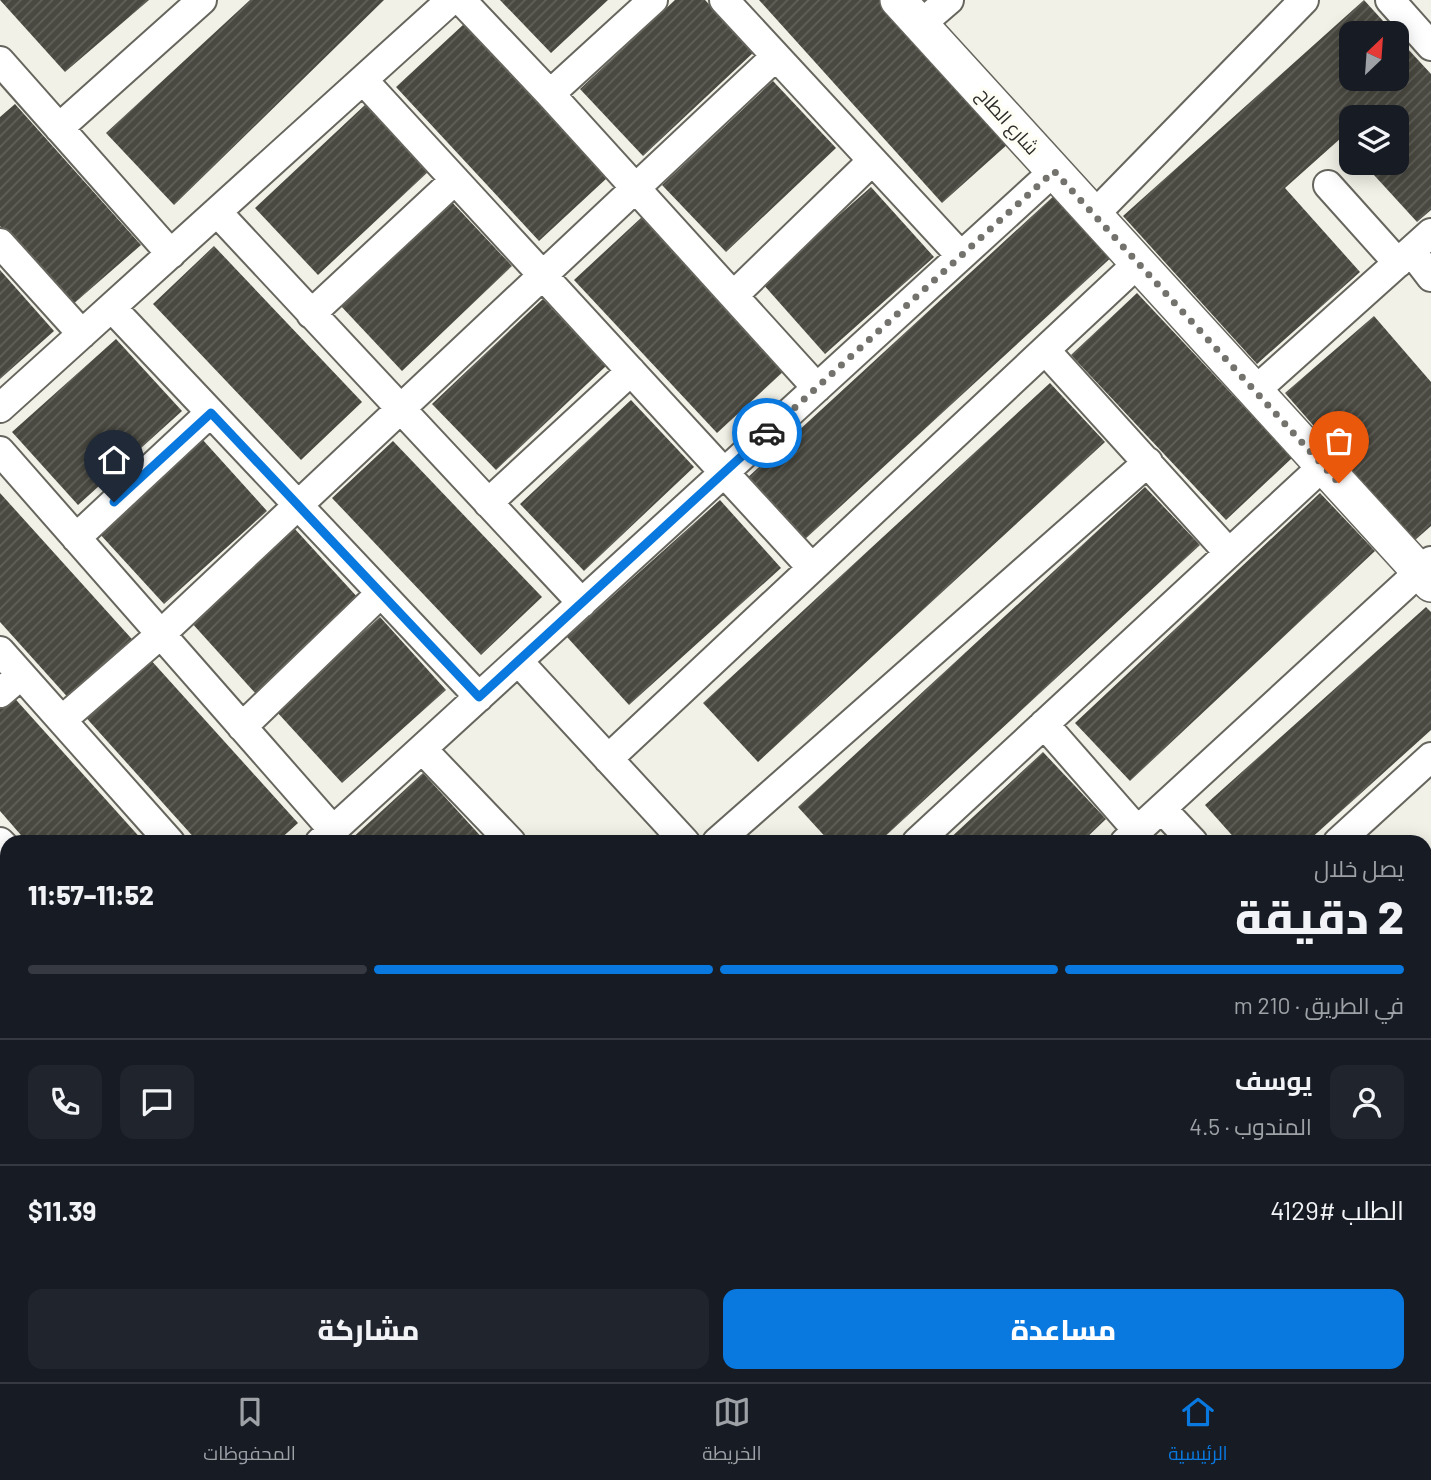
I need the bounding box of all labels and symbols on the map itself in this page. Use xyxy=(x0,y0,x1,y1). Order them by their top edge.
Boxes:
north arrow xyxy=(1339,21,1409,91)
street label: شارع الطاح xyxy=(970,83,1044,161)
courier xyxy=(732,398,802,468)
pin xyxy=(1309,411,1369,483)
pin xyxy=(84,430,144,502)

